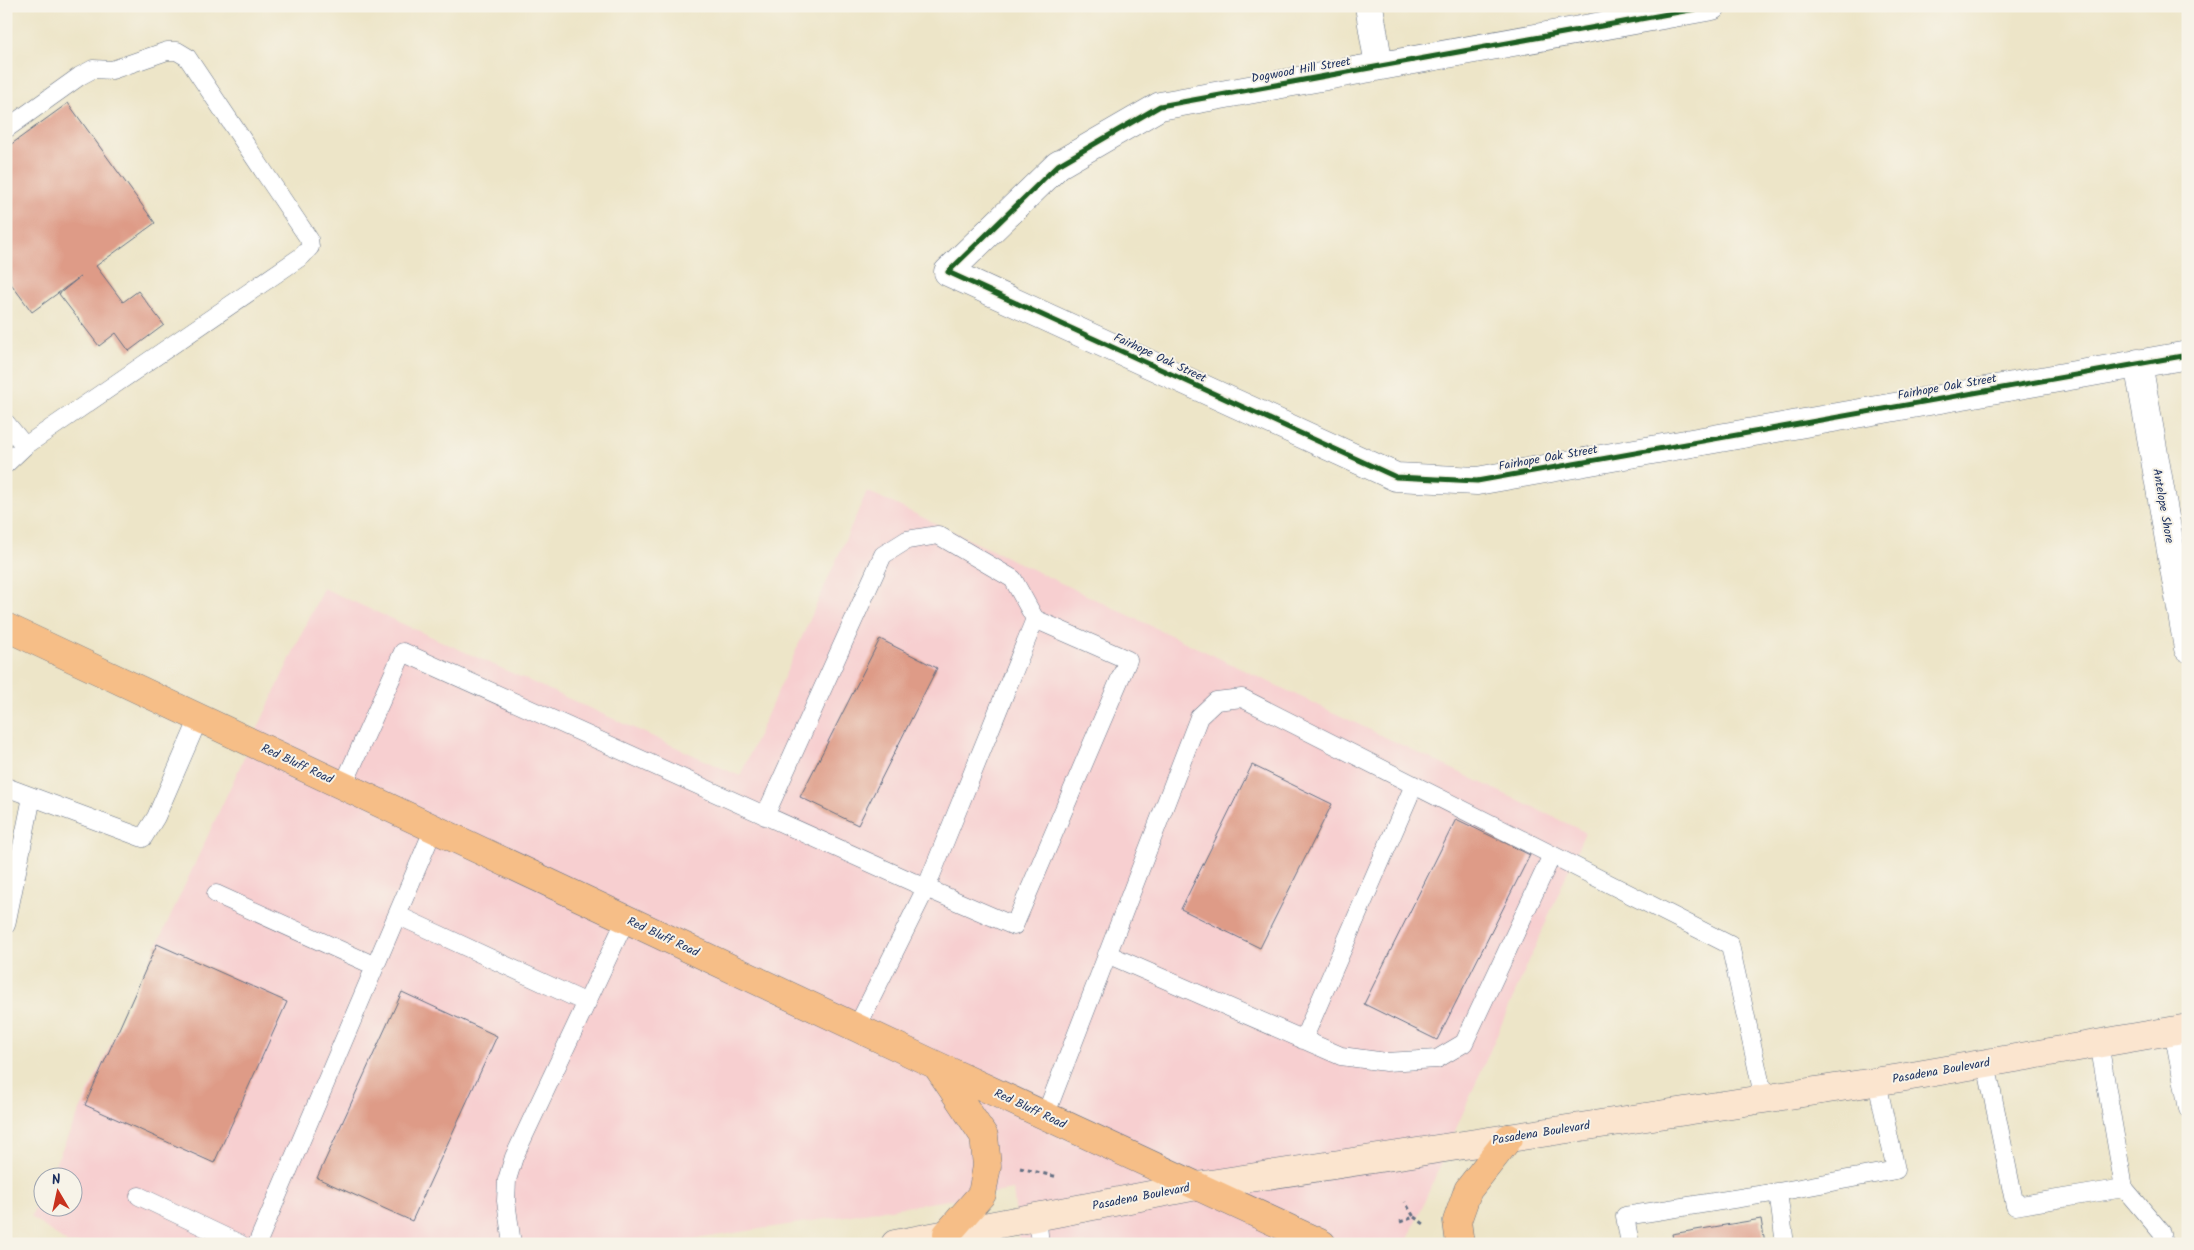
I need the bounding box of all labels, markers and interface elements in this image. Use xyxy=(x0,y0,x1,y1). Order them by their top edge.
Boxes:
street label: Dogwood Hill Street xyxy=(1250,52,1353,88)
street label: Fairhope Oak Street xyxy=(1110,328,1210,388)
street label: Fairhope Oak Street xyxy=(1896,369,1998,405)
street label: Fairhope Oak Street xyxy=(1497,440,1599,476)
street label: Antelope Shore xyxy=(2147,467,2179,545)
street label: Red Bluff Road xyxy=(258,739,337,789)
street label: Red Bluff Road xyxy=(624,912,703,962)
street label: Pasadena Boulevard xyxy=(1891,1053,1992,1089)
street label: Red Bluff Road xyxy=(991,1084,1070,1134)
street label: Pasadena Boulevard xyxy=(1491,1116,1592,1150)
north arrow xyxy=(32,1168,82,1218)
text: N xyxy=(50,1169,62,1192)
street label: Pasadena Boulevard xyxy=(1091,1178,1192,1216)

